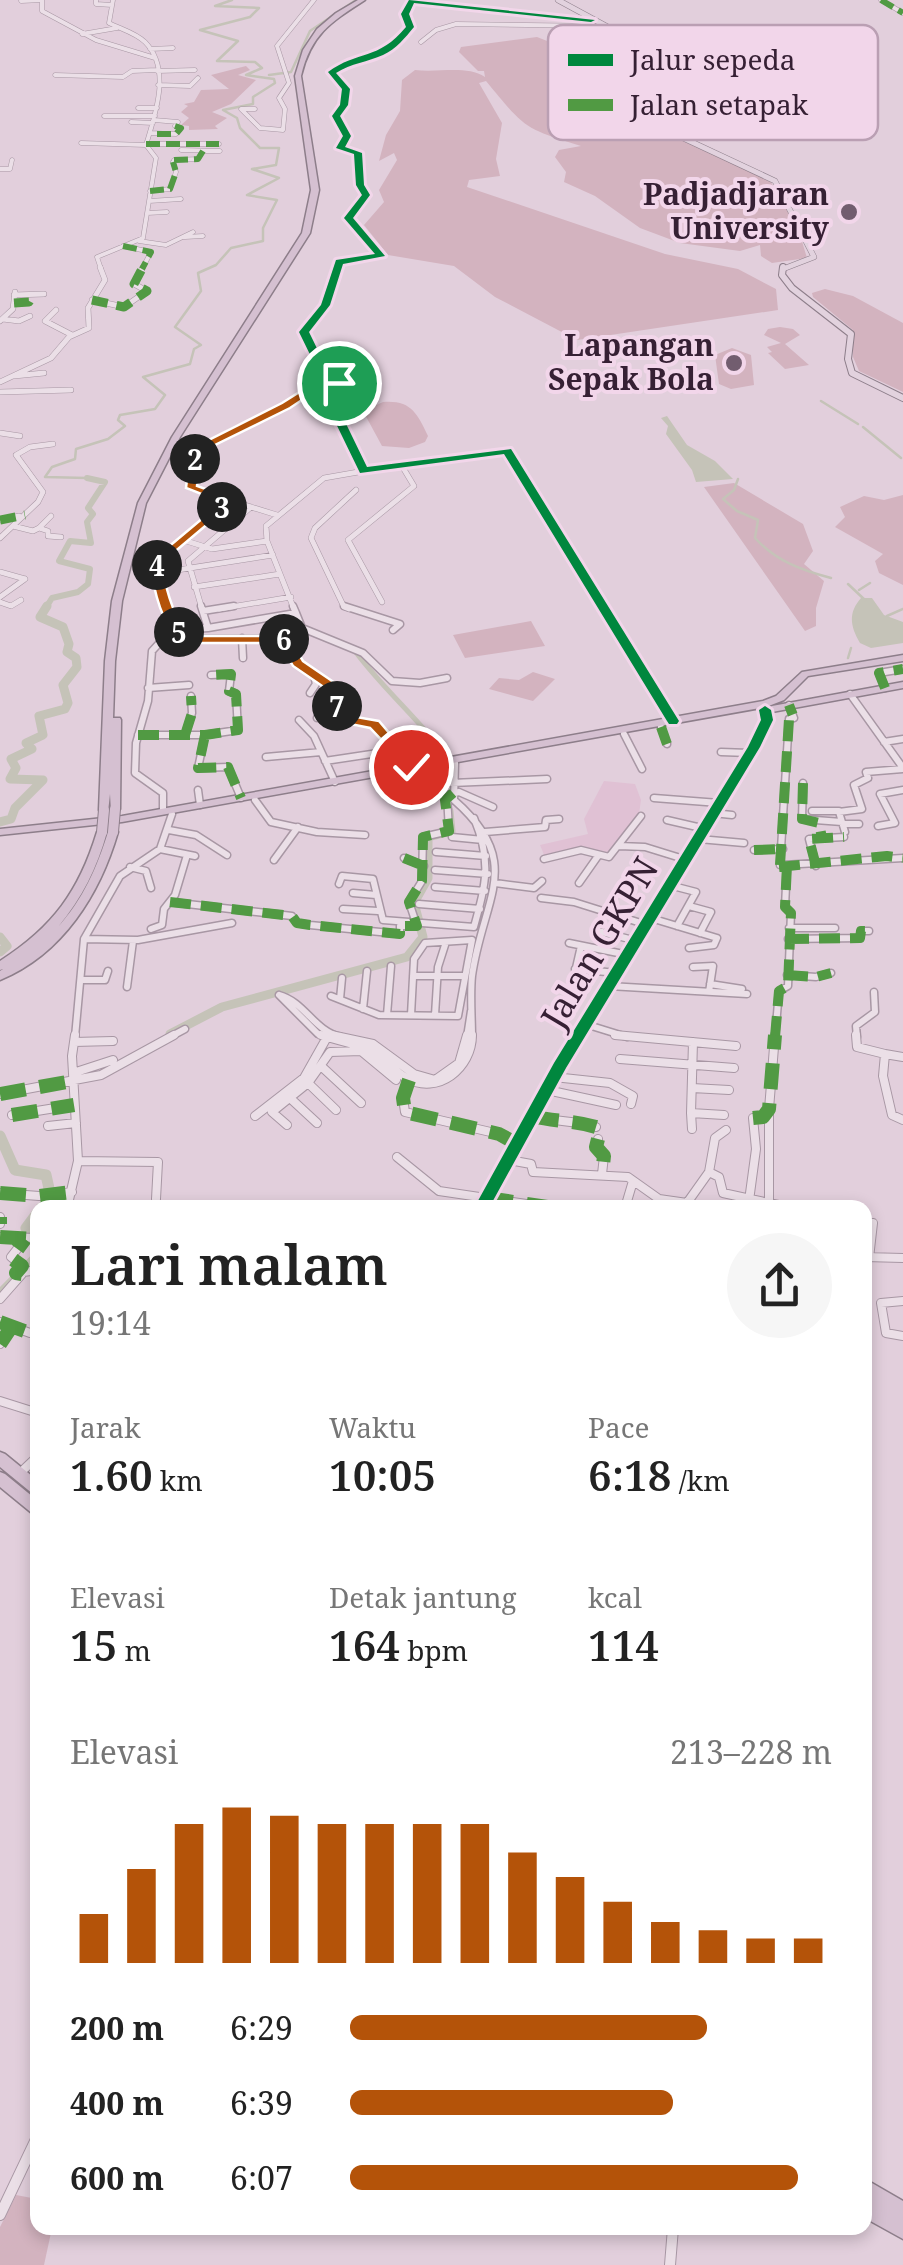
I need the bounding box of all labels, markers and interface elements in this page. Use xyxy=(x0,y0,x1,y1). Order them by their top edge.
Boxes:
legend xyxy=(548,25,878,140)
text: Jalur sepeda xyxy=(629,40,795,78)
text: Jalan setapak xyxy=(629,85,809,123)
place label: Padjadjaran University xyxy=(643,173,830,248)
marker: Padjadjaran University xyxy=(838,201,860,223)
place label: Lapangan Sepak Bola xyxy=(548,324,714,399)
pin xyxy=(297,341,382,426)
marker: Lapangan Sepak Bola xyxy=(723,352,745,374)
icon: arrive xyxy=(312,356,367,411)
pin: 2 xyxy=(170,434,220,484)
text: 2 xyxy=(187,440,203,478)
pin: 3 xyxy=(197,482,247,532)
text: 3 xyxy=(214,488,230,526)
pin: 4 xyxy=(132,540,182,590)
text: 4 xyxy=(149,546,165,584)
pin: 5 xyxy=(154,607,204,657)
text: 5 xyxy=(171,613,187,651)
pin: 6 xyxy=(259,614,309,664)
text: 6 xyxy=(276,620,292,658)
pin: 7 xyxy=(312,681,362,731)
text: 7 xyxy=(329,687,345,725)
pin xyxy=(369,725,454,810)
icon: check xyxy=(384,740,439,795)
street label: Jalan GKPN xyxy=(529,848,668,1037)
text: Lari malam xyxy=(70,1226,388,1301)
button: share xyxy=(727,1233,832,1338)
text: 19:14 xyxy=(70,1301,151,1344)
text: Jarak xyxy=(70,1408,141,1446)
text: Waktu xyxy=(329,1408,416,1446)
text: Pace xyxy=(588,1408,649,1446)
text: 1.60 xyxy=(70,1446,153,1503)
text: 10:05 xyxy=(329,1446,436,1503)
text: 6:18 xyxy=(588,1446,671,1503)
text: km xyxy=(153,1461,203,1499)
text: /km xyxy=(671,1461,730,1499)
text: Elevasi xyxy=(70,1578,165,1616)
text: Detak jantung xyxy=(329,1578,517,1616)
text: kcal xyxy=(588,1578,642,1616)
text: 15 xyxy=(70,1616,117,1673)
text: 164 xyxy=(329,1616,400,1673)
text: 114 xyxy=(588,1616,659,1673)
text: m xyxy=(117,1631,151,1669)
text: bpm xyxy=(400,1631,468,1669)
text: Elevasi xyxy=(70,1730,178,1773)
text: 213–228 m xyxy=(670,1730,832,1773)
text: 200 m xyxy=(70,2006,164,2049)
text: 6:29 xyxy=(230,2006,293,2049)
text: 400 m xyxy=(70,2081,164,2124)
text: 6:39 xyxy=(230,2081,293,2124)
text: 600 m xyxy=(70,2156,164,2199)
text: 6:07 xyxy=(230,2156,293,2199)

